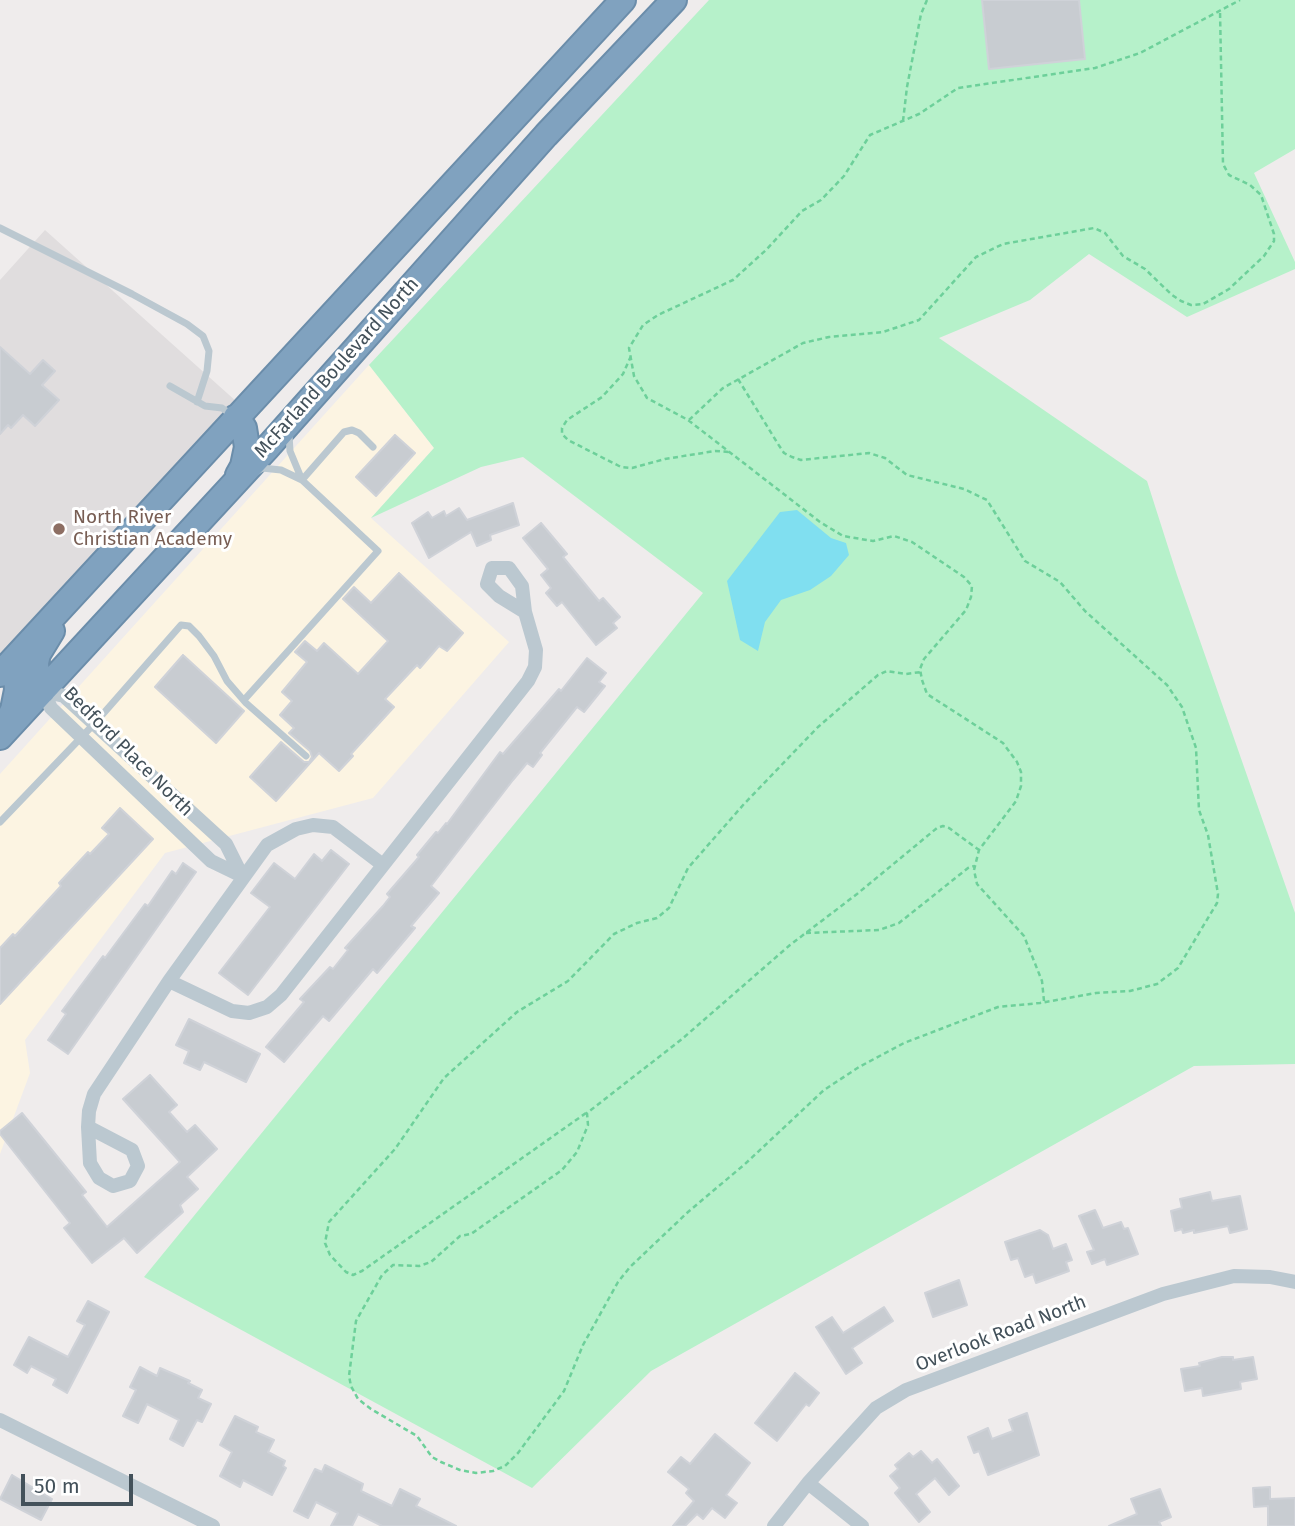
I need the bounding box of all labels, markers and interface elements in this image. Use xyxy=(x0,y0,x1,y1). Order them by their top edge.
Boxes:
street label: McFarland Boulevard North xyxy=(250,273,424,463)
place label: North River Christian Academy xyxy=(73,507,232,551)
marker: North River Christian Academy xyxy=(51,521,67,537)
street label: Bedford Place North xyxy=(58,682,198,822)
street label: Overlook Road North xyxy=(913,1291,1089,1377)
scale bar xyxy=(24,1460,136,1504)
text: 50 m xyxy=(34,1473,80,1499)

